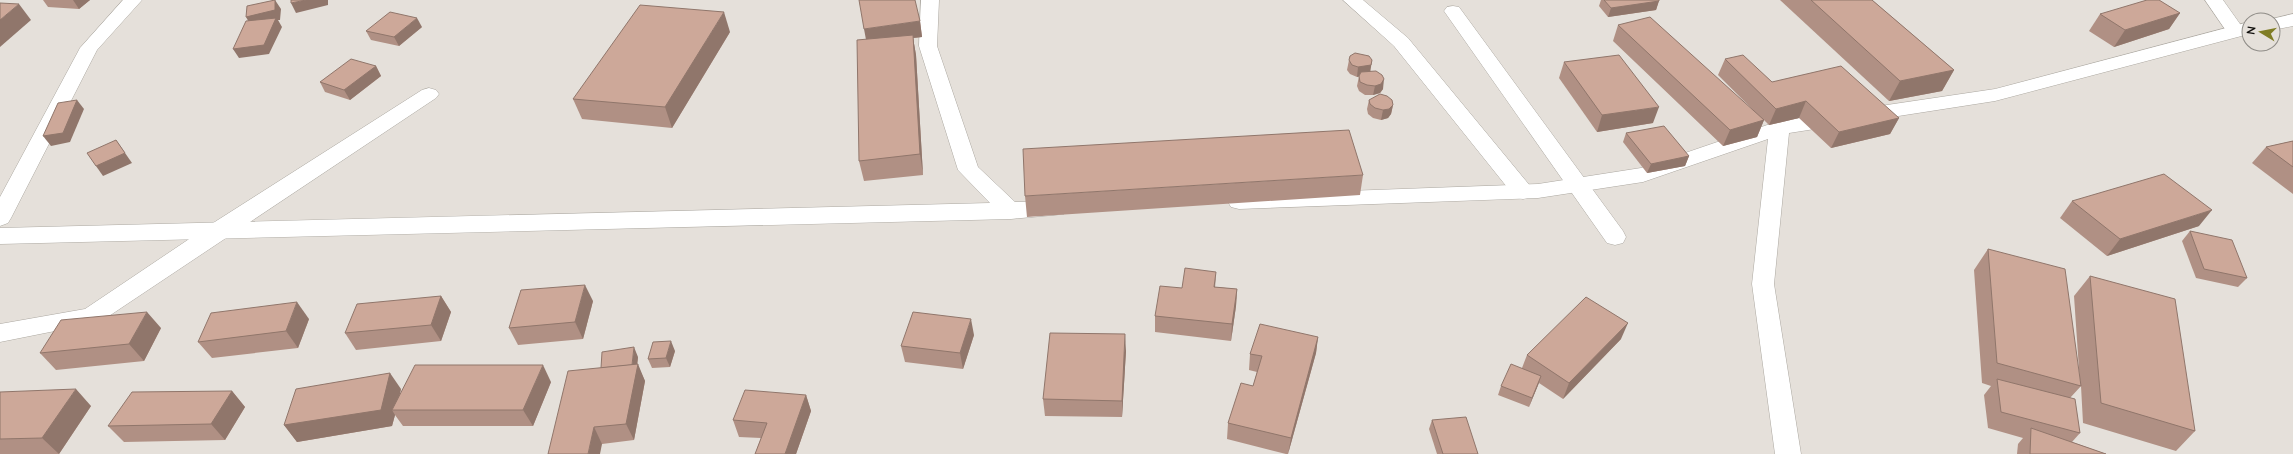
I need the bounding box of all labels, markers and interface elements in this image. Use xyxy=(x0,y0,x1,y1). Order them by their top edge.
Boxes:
north arrow xyxy=(2241,12,2281,52)
text: N xyxy=(2244,25,2258,35)

